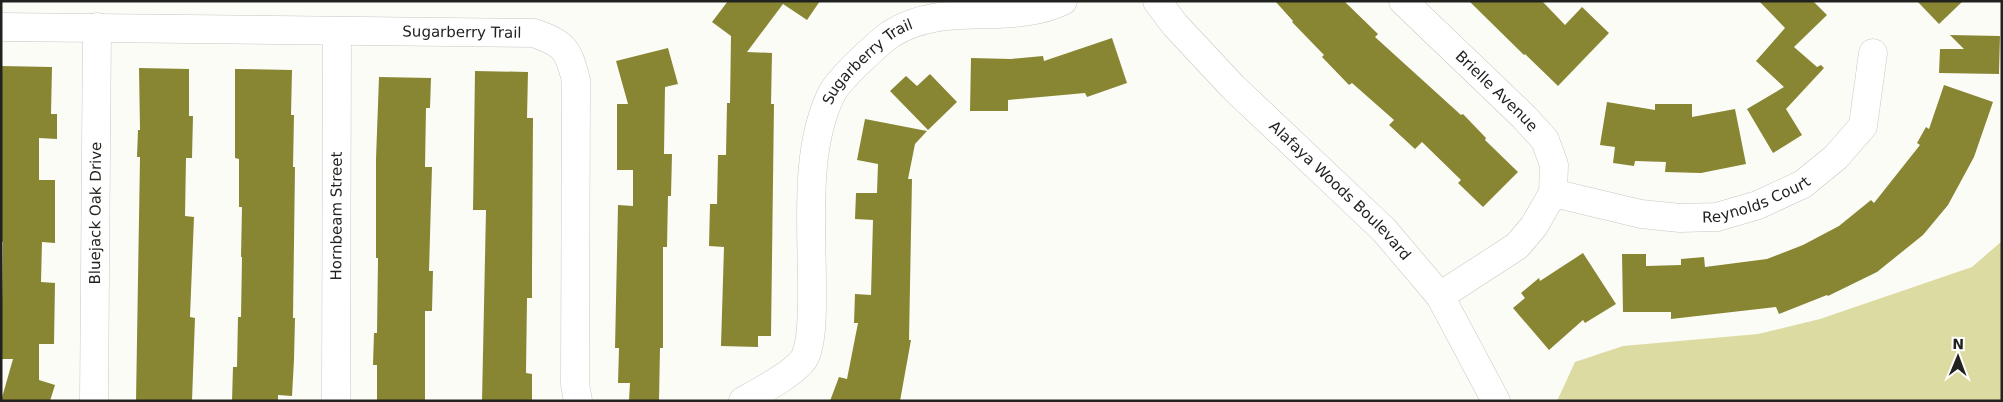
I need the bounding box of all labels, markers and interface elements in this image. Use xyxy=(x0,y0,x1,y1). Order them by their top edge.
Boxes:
street label: Sugarberry Trail xyxy=(819,15,915,107)
street label: Sugarberry Trail xyxy=(402,23,522,42)
street label: Brielle Avenue xyxy=(1452,47,1542,135)
street label: Alafaya Woods Boulevard xyxy=(1266,117,1415,264)
street label: Bluejack Oak Drive xyxy=(86,142,105,284)
street label: Hornbeam Street xyxy=(327,151,346,280)
street label: Reynolds Court xyxy=(1702,173,1814,226)
north arrow xyxy=(1933,332,1983,382)
text: N xyxy=(1952,336,1964,352)

